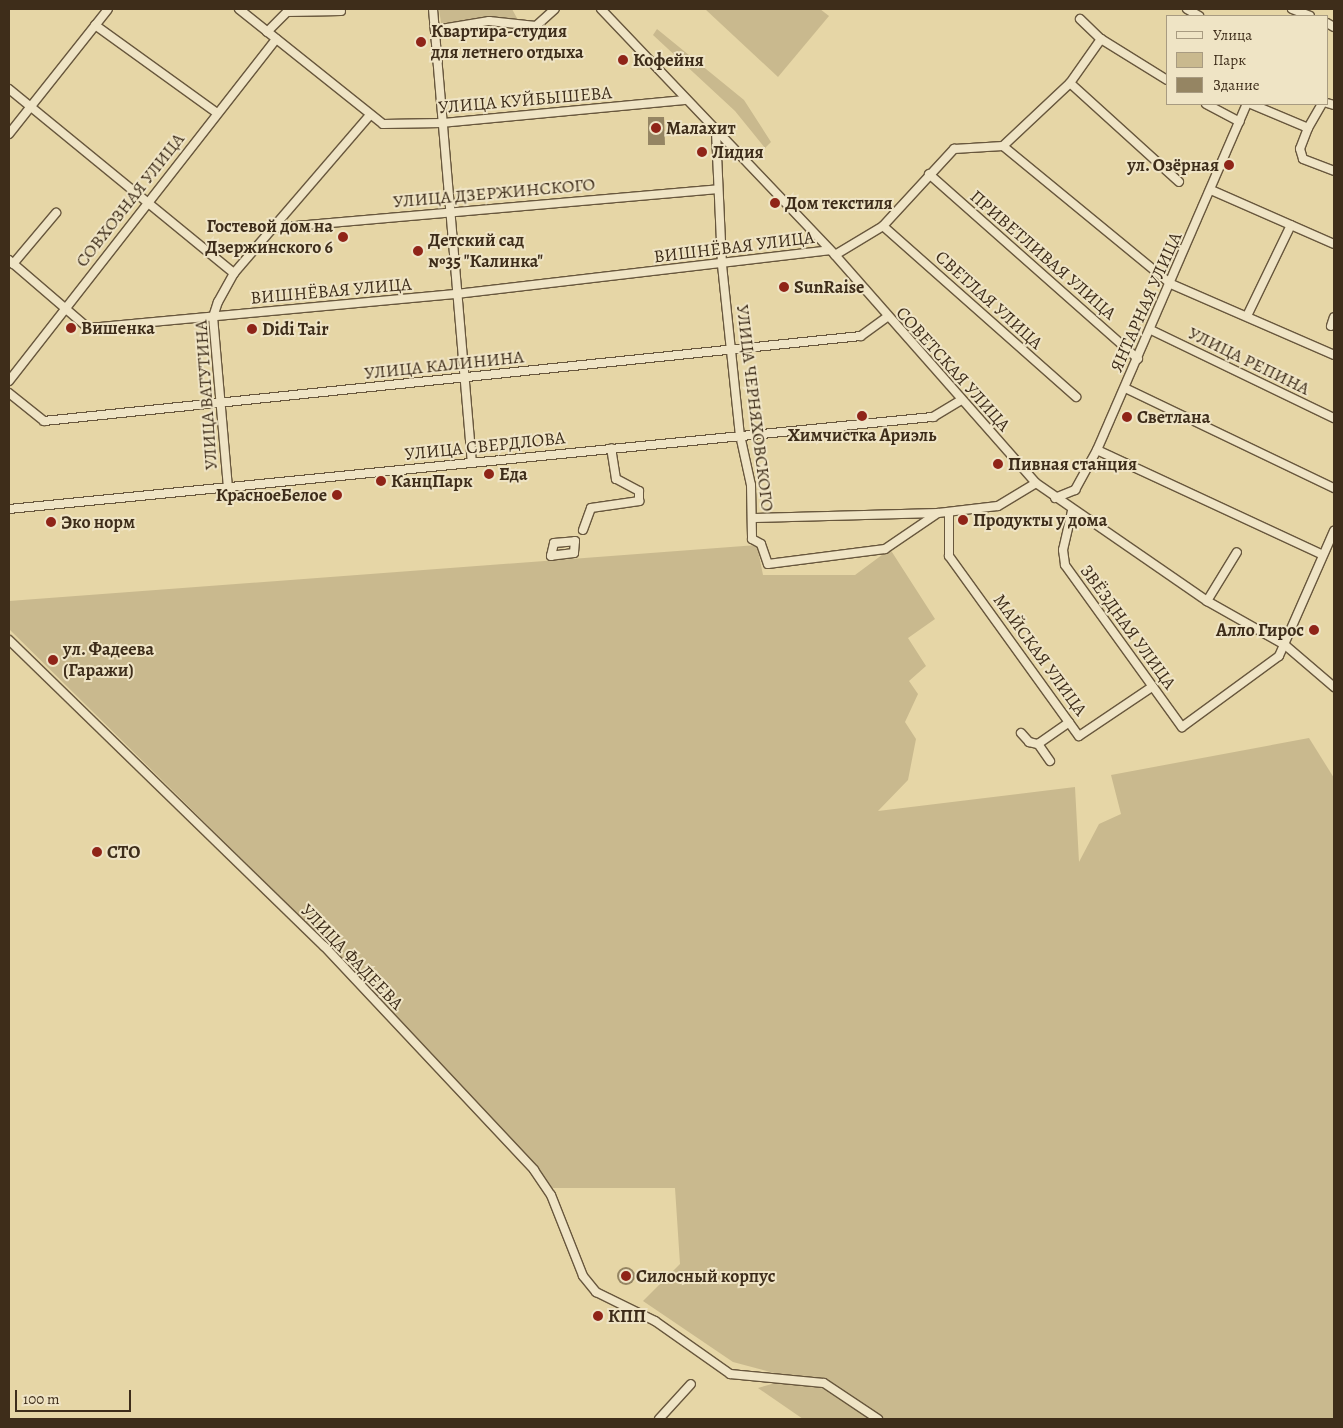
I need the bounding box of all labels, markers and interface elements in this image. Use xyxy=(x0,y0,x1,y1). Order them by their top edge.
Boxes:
legend xyxy=(1166,15,1328,105)
place label: Квартира-студия для летнего отдыха xyxy=(431,21,584,64)
text: Улица xyxy=(1213,25,1252,45)
marker: Квартира-студия для летнего отдыха xyxy=(415,36,427,48)
place label: Кофейня xyxy=(633,49,704,71)
text: Парк xyxy=(1213,50,1246,70)
marker: Кофейня xyxy=(617,54,629,66)
text: Здание xyxy=(1213,75,1260,95)
street label: УЛИЦА КУЙБЫШЕВА xyxy=(437,82,613,118)
place label: Малахит xyxy=(666,117,736,139)
marker: Малахит xyxy=(650,122,662,134)
street label: СОВХОЗНАЯ УЛИЦА xyxy=(71,129,189,271)
place label: Лидия xyxy=(712,141,764,163)
marker: Лидия xyxy=(696,146,708,158)
place label: ул. Озёрная xyxy=(1127,154,1219,176)
marker: ул. Озёрная xyxy=(1223,159,1235,171)
street label: УЛИЦА ДЗЕРЖИНСКОГО xyxy=(392,173,596,213)
street label: ПРИВЕТЛИВАЯ УЛИЦА xyxy=(966,186,1120,324)
place label: Дом текстиля xyxy=(785,192,893,214)
marker: Дом текстиля xyxy=(769,197,781,209)
place label: Гостевой дом на Дзержинского 6 xyxy=(205,216,333,258)
street label: ВИШНЁВАЯ УЛИЦА xyxy=(652,226,816,268)
street label: ЯНТАРНАЯ УЛИЦА xyxy=(1105,229,1187,375)
place label: Детский сад №35 "Калинка" xyxy=(428,230,543,272)
marker: Гостевой дом на Дзержинского 6 xyxy=(337,231,349,243)
marker: Детский сад №35 "Калинка" xyxy=(412,245,424,257)
street label: СВЕТЛАЯ УЛИЦА xyxy=(931,246,1047,354)
street label: ВИШНЁВАЯ УЛИЦА xyxy=(249,273,413,309)
place label: SunRaise xyxy=(794,276,864,298)
marker: SunRaise xyxy=(778,281,790,293)
street label: СОВЕТСКАЯ УЛИЦА xyxy=(891,302,1015,436)
street label: УЛИЦА ЧЕРНЯХОВСКОГО xyxy=(732,303,778,513)
place label: Вишенка xyxy=(81,317,155,339)
place label: Didi Tair xyxy=(262,318,329,340)
street label: УЛИЦА ВАТУТИНА xyxy=(190,319,222,471)
marker: Вишенка xyxy=(65,322,77,334)
street label: УЛИЦА РЕПИНА xyxy=(1185,322,1313,400)
marker: Didi Tair xyxy=(246,323,258,335)
street label: УЛИЦА КАЛИНИНА xyxy=(363,346,525,384)
place label: Светлана xyxy=(1137,406,1210,428)
marker: Химчистка Ариэль xyxy=(856,410,868,422)
marker: Светлана xyxy=(1121,411,1133,423)
place label: Химчистка Ариэль xyxy=(788,424,936,446)
street label: УЛИЦА СВЕРДЛОВА xyxy=(404,427,566,465)
place label: Пивная станция xyxy=(1008,453,1137,475)
marker: Пивная станция xyxy=(992,458,1004,470)
place label: Еда xyxy=(499,463,528,485)
marker: Еда xyxy=(483,468,495,480)
place label: КанцПарк xyxy=(391,470,473,492)
marker: КанцПарк xyxy=(375,475,387,487)
place label: КрасноеБелое xyxy=(216,484,327,506)
marker: КрасноеБелое xyxy=(331,489,343,501)
place label: Продукты у дома xyxy=(973,509,1107,531)
place label: Эко норм xyxy=(61,511,135,533)
marker: Продукты у дома xyxy=(957,514,969,526)
marker: Эко норм xyxy=(45,516,57,528)
street label: ЗВЁЗДНАЯ УЛИЦА xyxy=(1076,561,1180,693)
street label: МАЙСКАЯ УЛИЦА xyxy=(989,590,1091,720)
place label: Алло Гирос xyxy=(1216,619,1304,641)
marker: Алло Гирос xyxy=(1308,624,1320,636)
place label: ул. Фадеева (Гаражи) xyxy=(63,639,154,682)
marker: ул. Фадеева (Гаражи) xyxy=(47,654,59,666)
place label: СТО xyxy=(107,841,140,863)
marker: СТО xyxy=(91,846,103,858)
street label: УЛИЦА ФАДЕЕВА xyxy=(296,900,408,1014)
place label: Силосный корпус xyxy=(636,1265,775,1287)
marker: Силосный корпус xyxy=(620,1270,632,1282)
place label: КПП xyxy=(608,1305,646,1327)
marker: КПП xyxy=(592,1310,604,1322)
scale bar xyxy=(18,1380,134,1412)
text: 100 m xyxy=(23,1389,60,1409)

